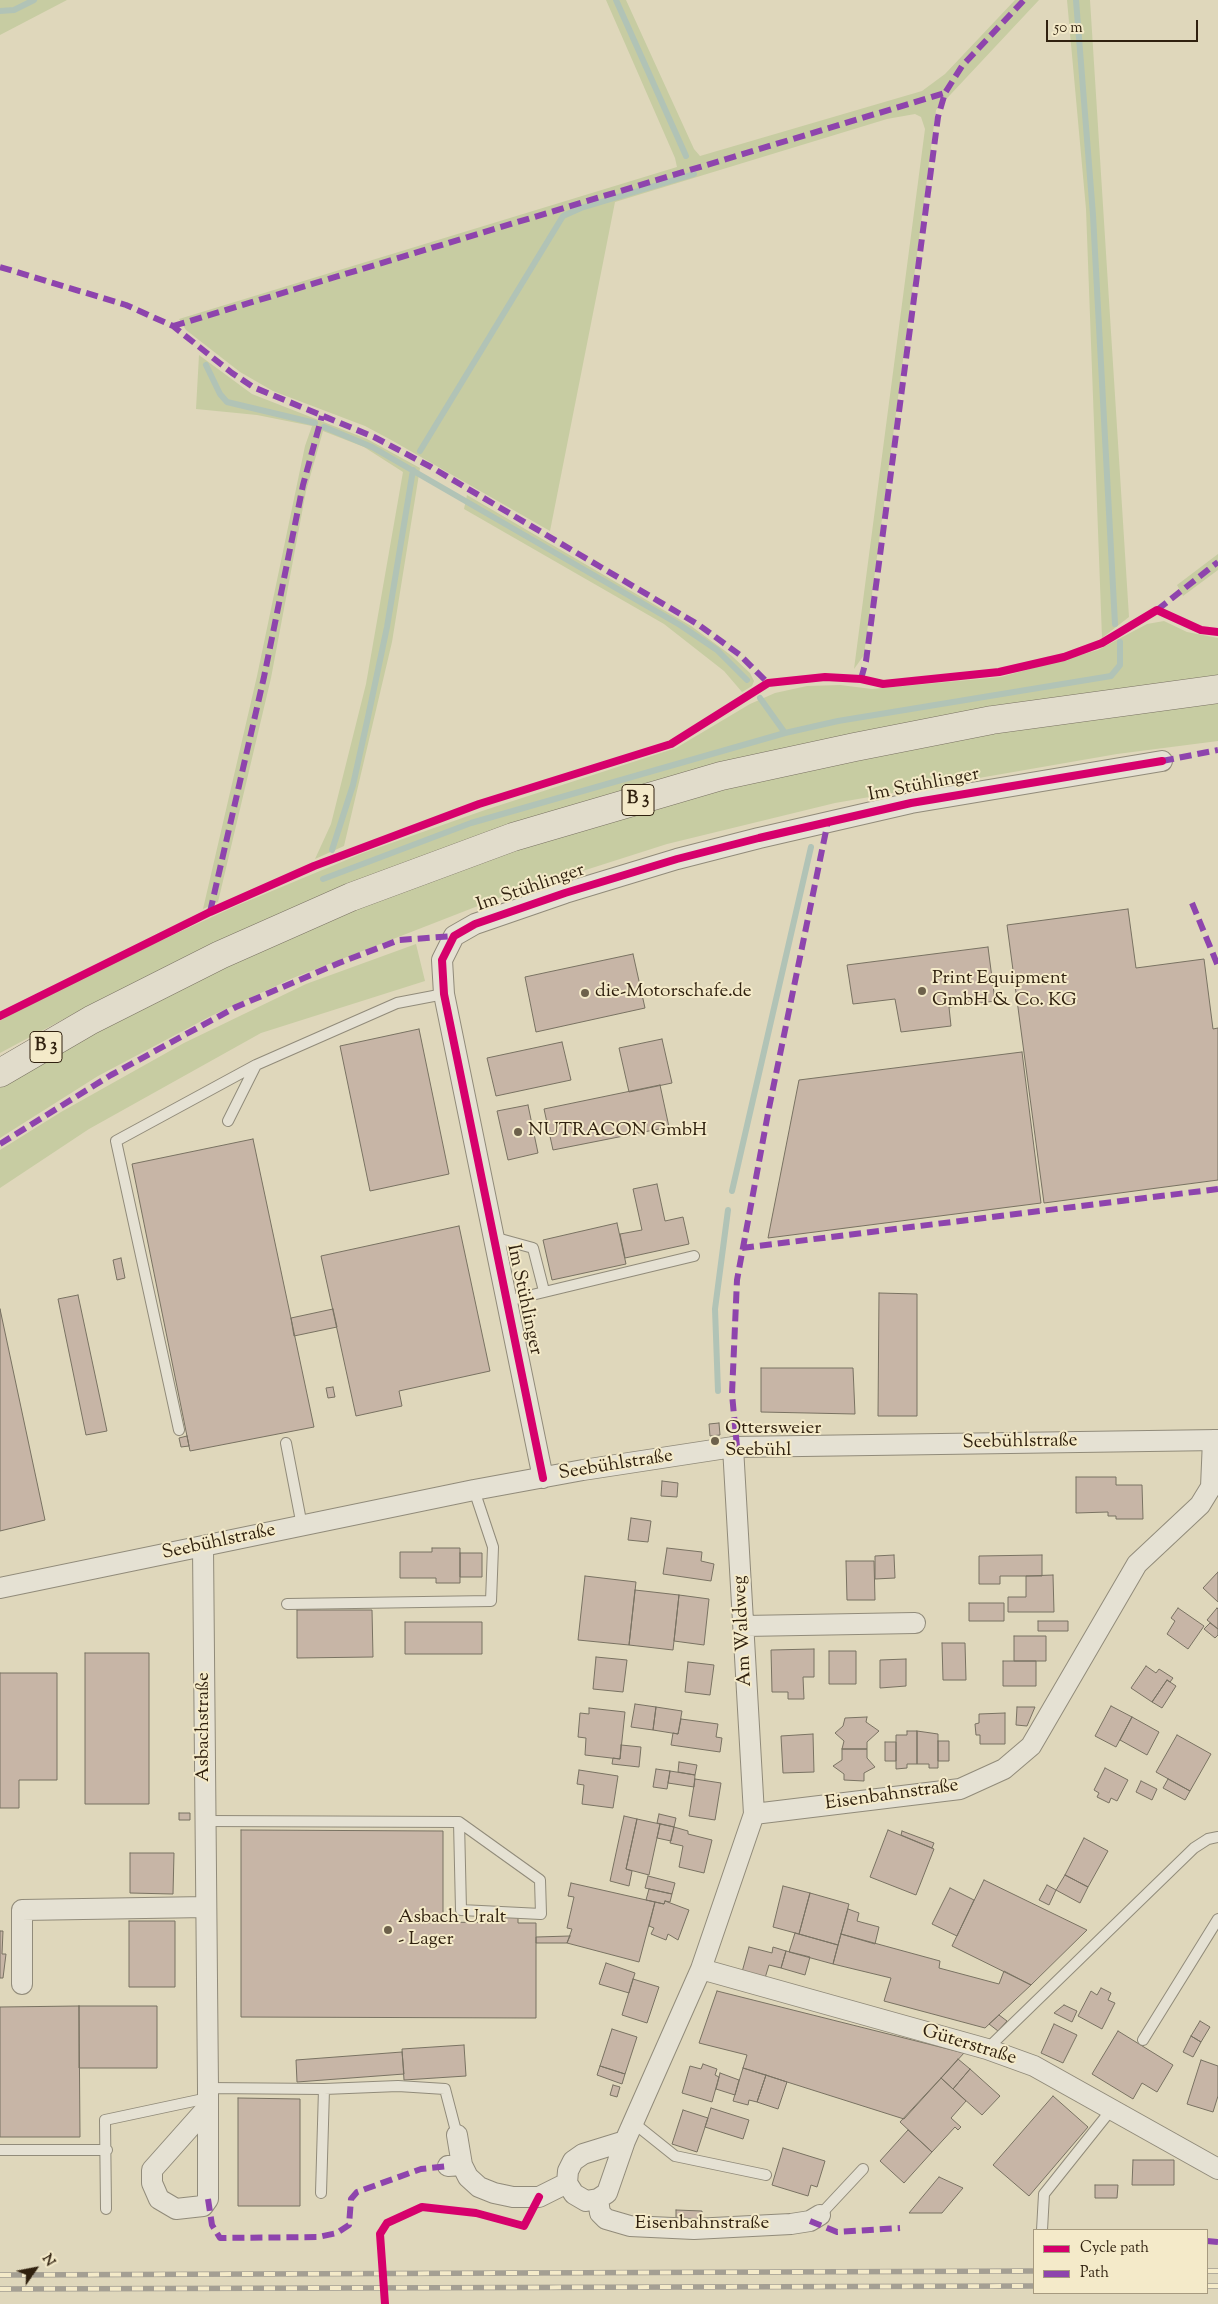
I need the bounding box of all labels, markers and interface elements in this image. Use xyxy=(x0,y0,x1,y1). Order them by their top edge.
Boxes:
scale bar xyxy=(1048,10,1200,42)
text: 50 m xyxy=(1054,18,1083,39)
street label: Im Stühlinger xyxy=(866,764,982,808)
road number: B 3 xyxy=(622,784,654,816)
street label: Im Stühlinger xyxy=(474,860,588,918)
place label: Print Equipment GmbH & Co. KG xyxy=(932,969,1077,1013)
place label: die-Motorschafe.de xyxy=(595,982,752,1004)
marker: Print Equipment GmbH & Co. KG xyxy=(916,985,928,997)
marker: die-Motorschafe.de xyxy=(579,987,591,999)
road number: B 3 xyxy=(30,1032,62,1062)
place label: NUTRACON GmbH xyxy=(528,1121,707,1143)
marker: NUTRACON GmbH xyxy=(512,1126,524,1138)
street label: Im Stühlinger xyxy=(500,1242,546,1358)
place label: Ottersweier Seebühl xyxy=(725,1419,821,1463)
street label: Seebühlstraße xyxy=(962,1431,1078,1455)
marker: Ottersweier Seebühl xyxy=(709,1435,721,1447)
street label: Seebühlstraße xyxy=(557,1446,675,1486)
street label: Seebühlstraße xyxy=(160,1520,278,1566)
street label: Am Waldweg xyxy=(730,1575,758,1687)
street label: Asbachstraße xyxy=(194,1672,216,1782)
street label: Eisenbahnstraße xyxy=(824,1775,960,1817)
place label: Asbach Uralt - Lager xyxy=(398,1908,506,1952)
marker: Asbach Uralt - Lager xyxy=(382,1924,394,1936)
street label: Güterstraße xyxy=(919,2021,1019,2071)
street label: Eisenbahnstraße xyxy=(635,2214,769,2236)
legend xyxy=(1033,2229,1208,2294)
text: Cycle path xyxy=(1080,2238,1149,2259)
north arrow xyxy=(10,2244,60,2294)
text: N xyxy=(36,2251,59,2271)
text: Path xyxy=(1080,2263,1109,2284)

